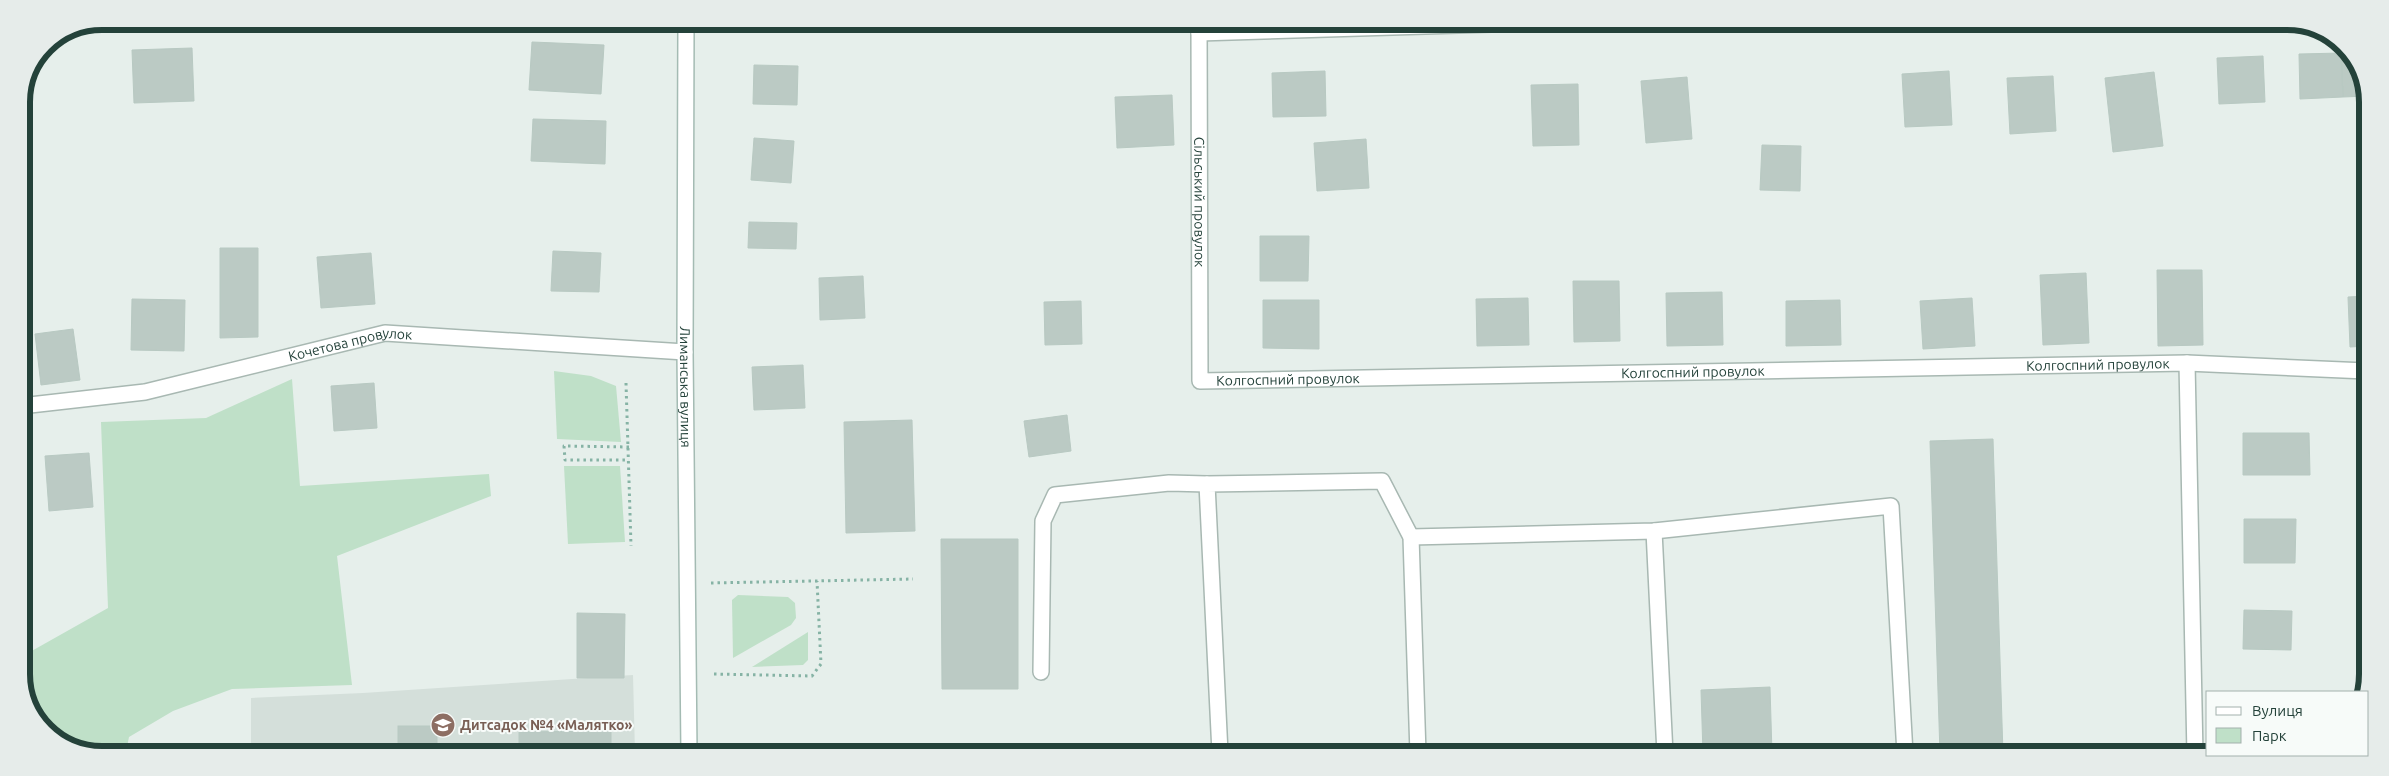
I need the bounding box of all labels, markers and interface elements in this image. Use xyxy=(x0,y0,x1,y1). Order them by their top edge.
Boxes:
street label: Сільський провулок xyxy=(1191,137,1208,267)
street label: Кочетова провулок xyxy=(287,325,413,364)
street label: Лиманська вулиця xyxy=(677,326,694,448)
street label: Колгоспний провулок xyxy=(2026,355,2170,374)
street label: Колгоспний провулок xyxy=(1621,363,1765,381)
street label: Колгоспний провулок xyxy=(1216,370,1360,389)
legend xyxy=(2206,691,2369,756)
text: Вулиця xyxy=(2252,702,2303,719)
school or university icon: Дитсадок №4 «Малятко» xyxy=(430,712,456,738)
place label: Дитсадок №4 «Малятко» xyxy=(460,717,633,733)
text: Парк xyxy=(2252,727,2287,744)

